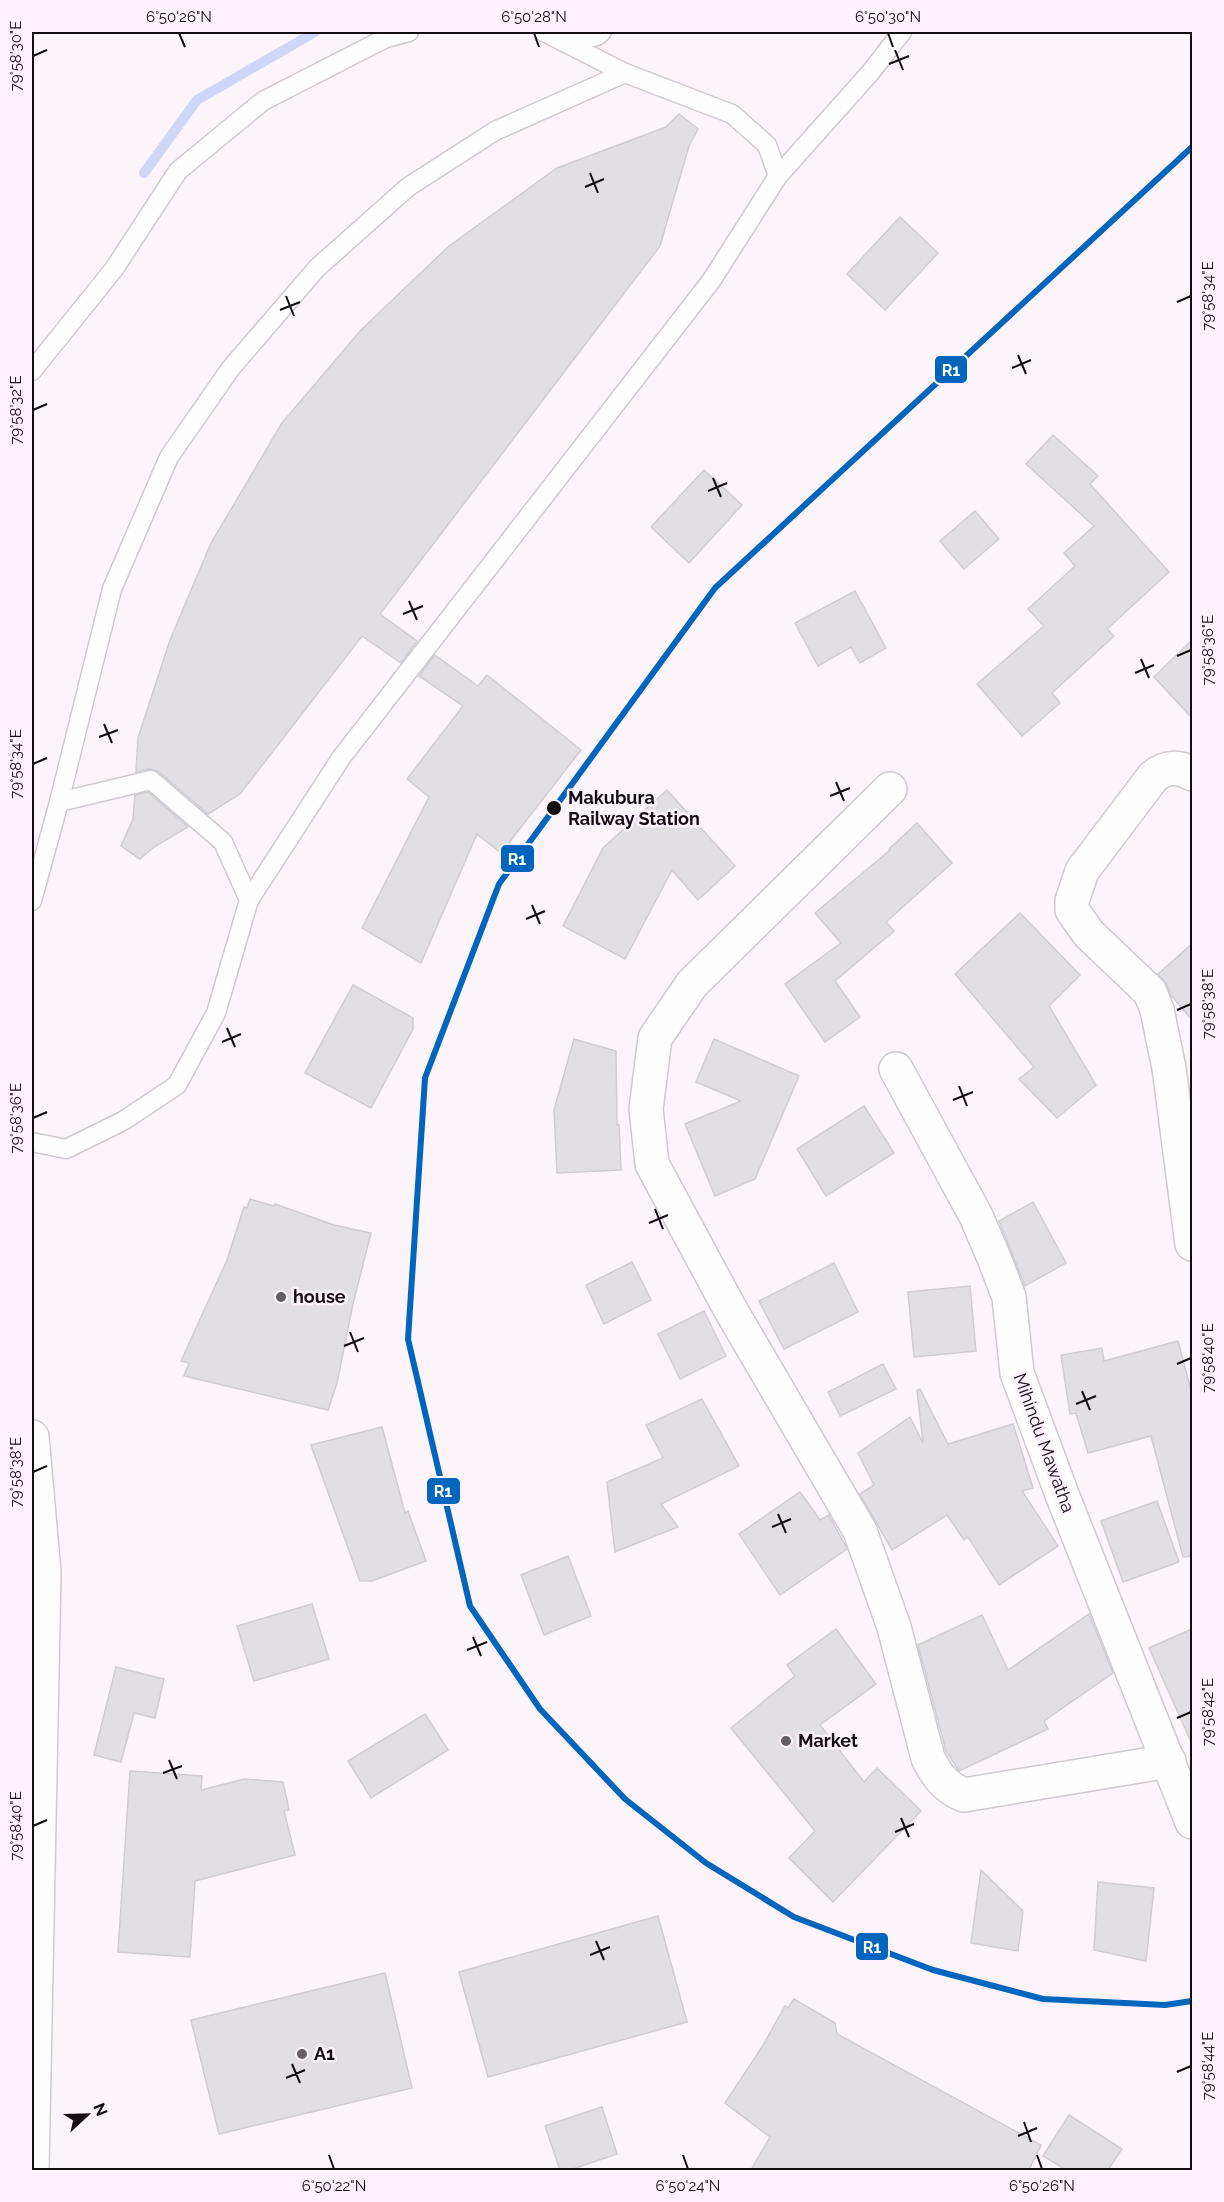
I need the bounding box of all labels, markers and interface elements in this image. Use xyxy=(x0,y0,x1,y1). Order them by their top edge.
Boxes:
text: 6°50'26"N xyxy=(146,8,212,26)
text: 6°50'28"N xyxy=(501,8,567,26)
text: 6°50'30"N xyxy=(855,8,921,26)
text: 79°58'30"E xyxy=(7,21,25,91)
text: 79°58'34"E xyxy=(1199,261,1217,331)
line badge: R1 xyxy=(934,355,968,384)
text: R1 xyxy=(942,361,960,380)
text: 79°58'32"E xyxy=(7,375,25,445)
text: 79°58'36"E xyxy=(1199,615,1217,685)
text: 79°58'34"E xyxy=(7,729,25,799)
place label: Makubura Railway Station xyxy=(568,787,700,829)
marker: Makubura Railway Station xyxy=(545,799,563,817)
line badge: R1 xyxy=(500,844,535,873)
text: R1 xyxy=(508,850,526,869)
text: 79°58'38"E xyxy=(1199,969,1217,1039)
text: 79°58'36"E xyxy=(7,1083,25,1153)
place label: house xyxy=(293,1286,346,1307)
marker: house xyxy=(274,1290,288,1304)
text: 79°58'40"E xyxy=(1199,1323,1217,1393)
street label: Mihindu Mawatha xyxy=(1009,1370,1079,1515)
text: 79°58'38"E xyxy=(7,1437,25,1507)
line badge: R1 xyxy=(426,1477,461,1505)
text: R1 xyxy=(434,1482,452,1501)
text: 79°58'42"E xyxy=(1199,1678,1217,1746)
place label: Market xyxy=(798,1730,858,1751)
marker: Market xyxy=(779,1734,793,1748)
text: 79°58'40"E xyxy=(7,1791,25,1861)
line badge: R1 xyxy=(855,1932,889,1961)
text: R1 xyxy=(863,1938,881,1957)
text: 79°58'44"E xyxy=(1199,2032,1217,2100)
place label: A1 xyxy=(314,2043,335,2064)
marker: A1 xyxy=(295,2047,309,2061)
north arrow xyxy=(57,2085,117,2145)
text: N xyxy=(89,2100,112,2119)
text: 6°50'22"N xyxy=(302,2177,366,2195)
text: 6°50'24"N xyxy=(656,2177,720,2195)
text: 6°50'26"N xyxy=(1009,2177,1075,2195)

